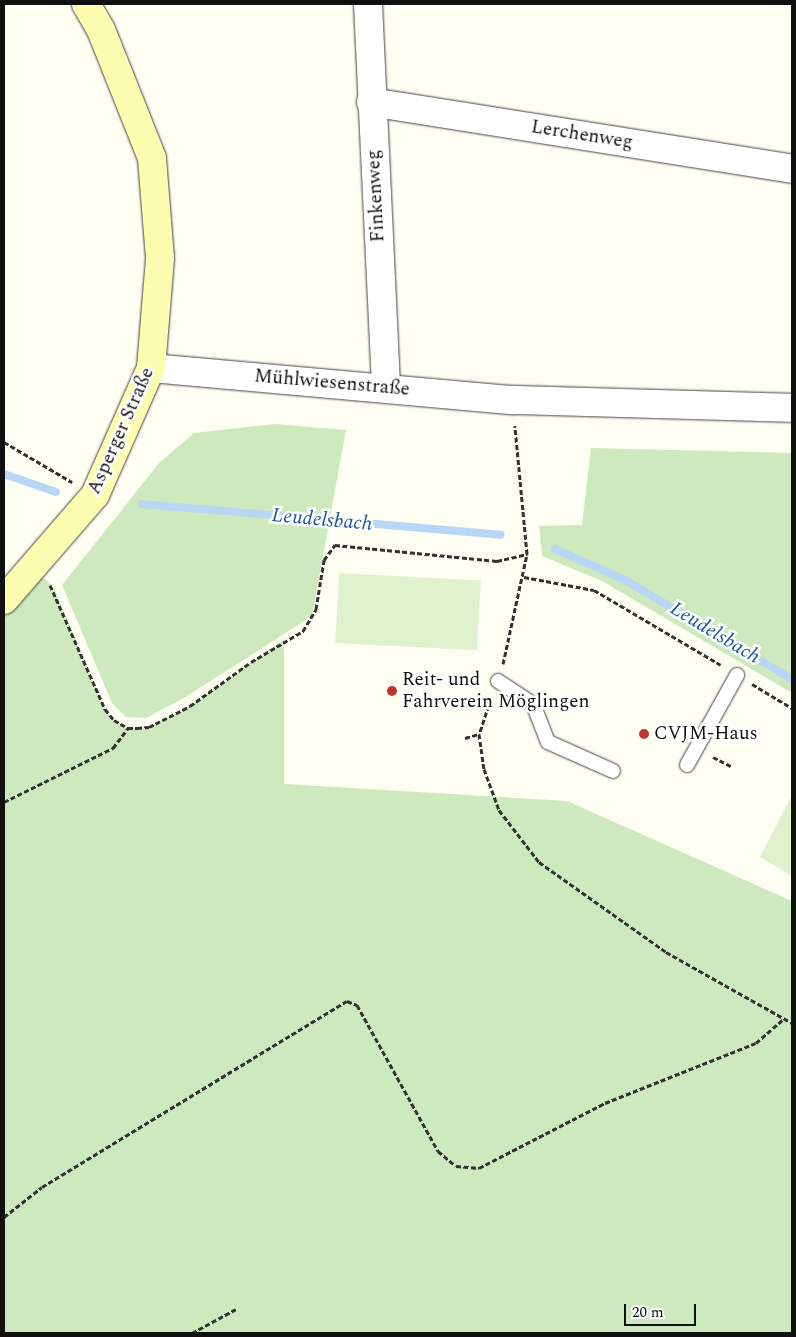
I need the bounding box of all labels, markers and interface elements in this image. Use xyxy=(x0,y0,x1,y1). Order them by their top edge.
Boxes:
street label: Lerchenweg xyxy=(529,116,635,154)
street label: Finkenweg xyxy=(362,149,390,243)
street label: Asperger Straße xyxy=(83,364,159,498)
street label: Mühlwiesenstraße xyxy=(253,365,411,401)
water label: Leudelsbach xyxy=(271,504,373,536)
water label: Leudelsbach xyxy=(666,597,764,669)
place label: Reit- und Fahrverein Möglingen xyxy=(402,669,589,713)
marker: Reit- und Fahrverein Möglingen xyxy=(386,685,398,697)
place label: CVJM-Haus xyxy=(654,723,758,745)
marker: CVJM-Haus xyxy=(638,728,650,740)
scale bar xyxy=(626,1294,698,1326)
text: 20 m xyxy=(632,1301,664,1324)

